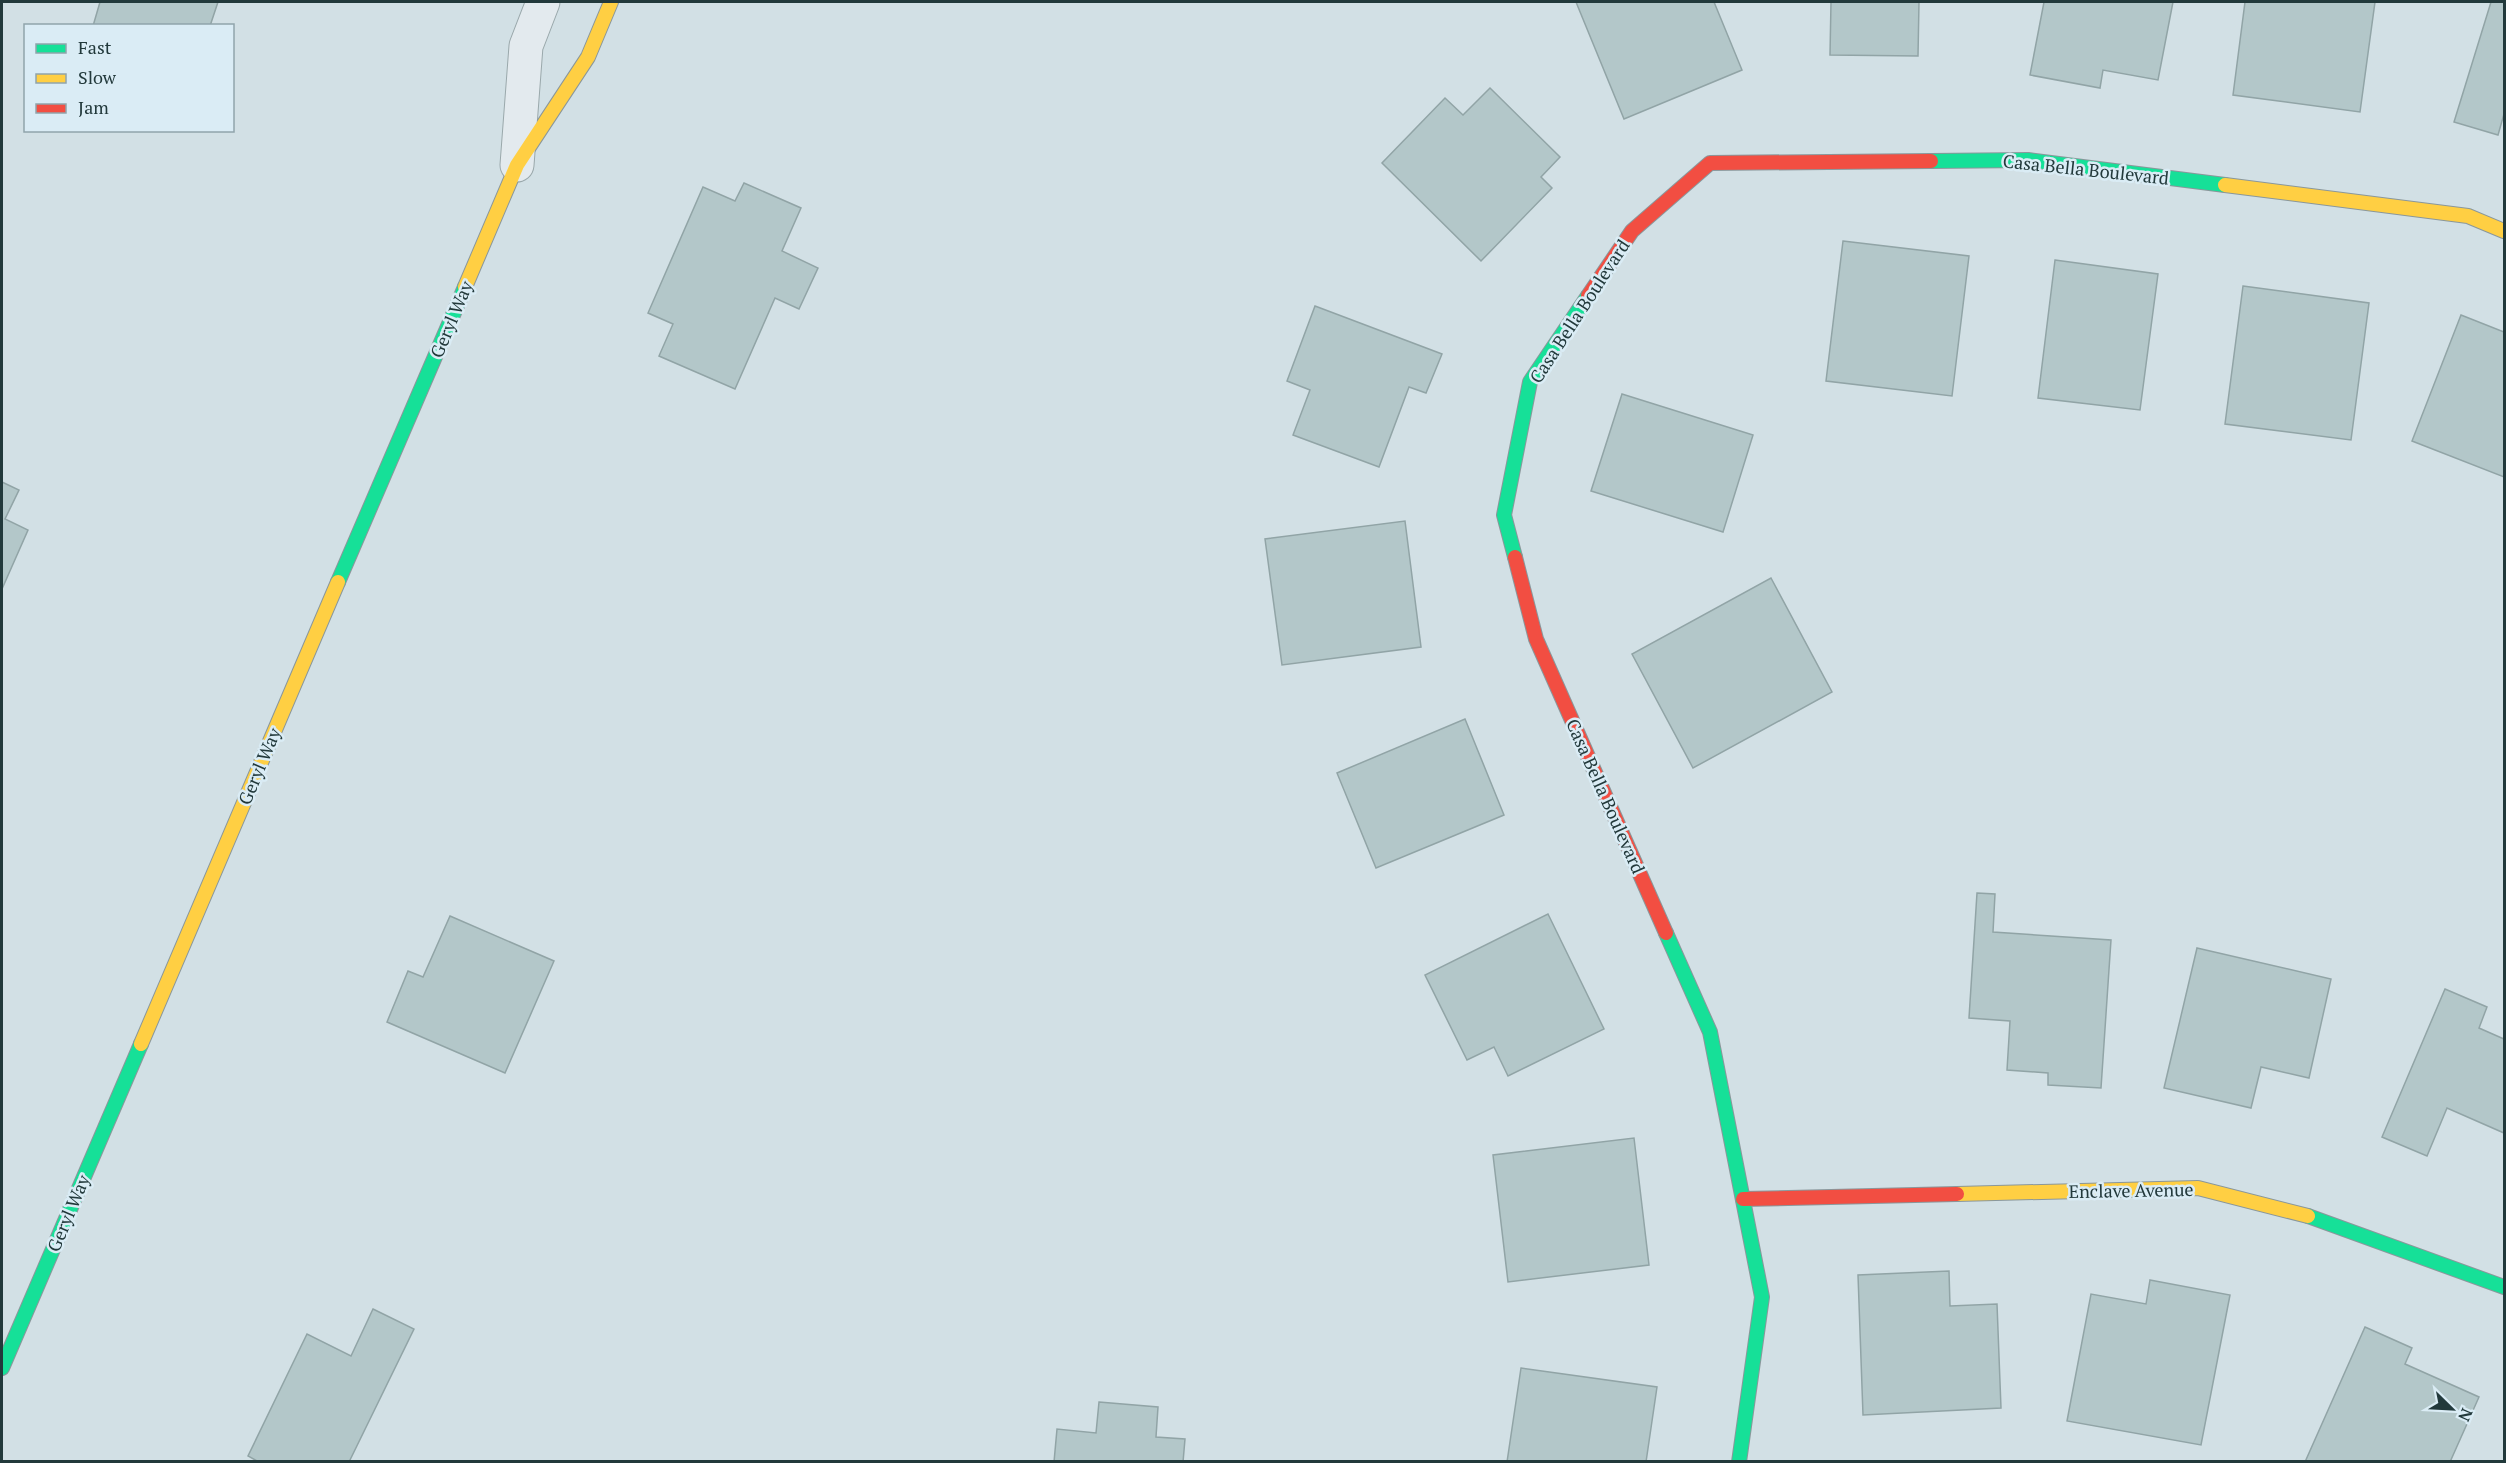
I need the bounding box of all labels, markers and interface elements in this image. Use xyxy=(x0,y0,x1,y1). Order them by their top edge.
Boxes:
legend xyxy=(24,24,234,132)
text: Fast xyxy=(78,35,112,59)
text: Slow xyxy=(78,65,117,89)
text: Jam xyxy=(78,95,109,119)
street label: Casa Bella Boulevard xyxy=(2002,148,2170,190)
street label: Casa Bella Boulevard xyxy=(1523,234,1635,388)
street label: Geryl Way xyxy=(424,276,478,361)
street label: Casa Bella Boulevard xyxy=(1561,715,1651,877)
street label: Geryl Way xyxy=(232,723,286,808)
street label: Geryl Way xyxy=(41,1170,95,1255)
street label: Enclave Avenue xyxy=(2068,1177,2194,1203)
north arrow xyxy=(2422,1379,2482,1439)
text: N xyxy=(2453,1405,2478,1425)

